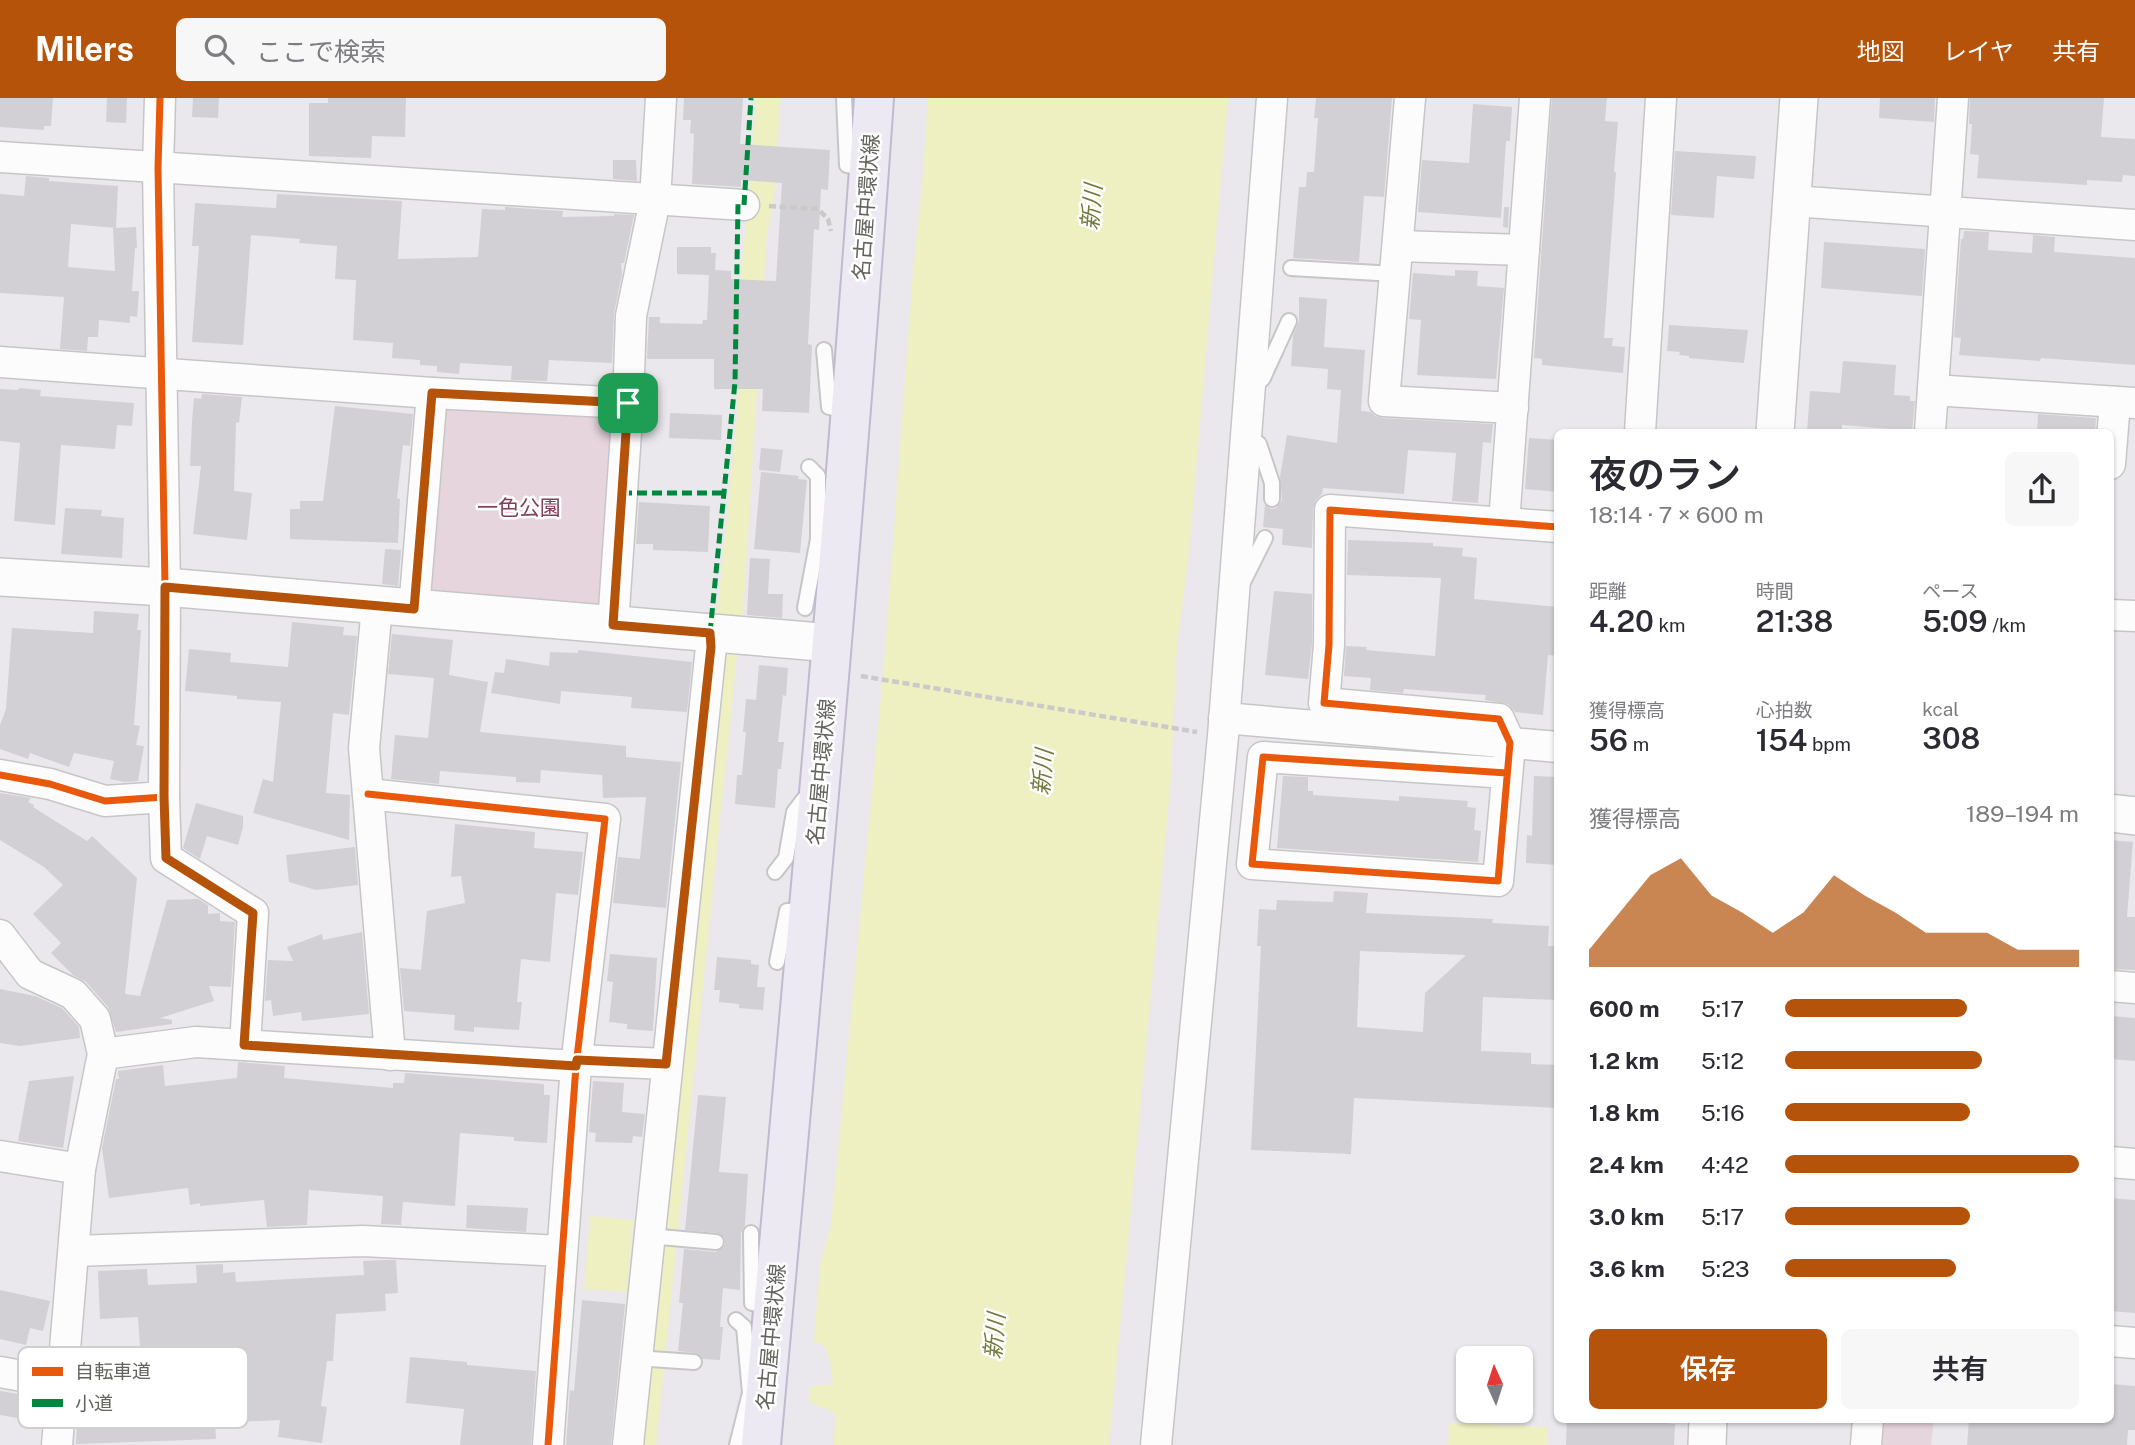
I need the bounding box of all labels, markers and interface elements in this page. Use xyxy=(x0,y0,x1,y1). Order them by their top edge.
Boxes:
search box xyxy=(176,18,666,81)
text: Milers xyxy=(35,30,134,68)
icon: search xyxy=(200,30,238,68)
text: ここで検索 xyxy=(256,36,386,67)
text: 地図 xyxy=(1857,37,1905,65)
text: レイヤ xyxy=(1943,37,2014,65)
text: 共有 xyxy=(2052,37,2100,65)
street label: 名古屋中環状線 xyxy=(848,133,884,281)
water label: 新川 xyxy=(1076,180,1107,231)
pin xyxy=(598,373,658,433)
icon: arrive xyxy=(609,384,647,422)
text: 夜のラン xyxy=(1589,452,1741,497)
button: share xyxy=(2005,452,2079,526)
park label: 一色公園 xyxy=(477,495,561,520)
text: 18:14 · 7 × 600 m xyxy=(1589,501,1764,528)
text: 距離 xyxy=(1589,580,1627,602)
text: 時間 xyxy=(1756,580,1794,602)
text: ペース xyxy=(1922,580,1978,602)
text: 4.20 xyxy=(1589,603,1654,639)
text: 21:38 xyxy=(1756,603,1833,639)
text: 5:09 xyxy=(1922,603,1988,639)
text: km xyxy=(1654,614,1686,636)
text: /km xyxy=(1988,614,2026,636)
street label: 名古屋中環状線 xyxy=(802,698,840,846)
text: kcal xyxy=(1922,698,1959,720)
text: 獲得標高 xyxy=(1589,699,1665,721)
text: 心拍数 xyxy=(1756,699,1813,721)
text: 308 xyxy=(1922,720,1980,756)
text: 56 xyxy=(1589,722,1628,758)
text: 154 xyxy=(1756,722,1807,758)
text: m xyxy=(1628,733,1649,755)
text: bpm xyxy=(1807,733,1851,755)
water label: 新川 xyxy=(1027,745,1058,796)
text: 189–194 m xyxy=(1966,800,2079,827)
text: 獲得標高 xyxy=(1589,805,1681,832)
text: 600 m xyxy=(1589,995,1659,1022)
text: 5:17 xyxy=(1701,995,1744,1022)
text: 1.2 km xyxy=(1589,1047,1659,1074)
text: 5:12 xyxy=(1701,1047,1744,1074)
text: 1.8 km xyxy=(1589,1099,1660,1126)
text: 5:16 xyxy=(1701,1099,1745,1126)
text: 2.4 km xyxy=(1589,1151,1664,1178)
text: 4:42 xyxy=(1701,1151,1749,1178)
text: 3.0 km xyxy=(1589,1203,1664,1230)
text: 5:17 xyxy=(1701,1203,1744,1230)
text: 3.6 km xyxy=(1589,1255,1665,1282)
text: 5:23 xyxy=(1701,1255,1750,1282)
street label: 名古屋中環状線 xyxy=(752,1263,790,1411)
water label: 新川 xyxy=(979,1309,1010,1360)
button: 保存 xyxy=(1589,1329,1827,1409)
button: 共有 xyxy=(1841,1329,2079,1409)
north arrow xyxy=(1456,1346,1533,1423)
map controls xyxy=(1456,1346,1533,1423)
legend xyxy=(18,1347,248,1428)
text: 自転車道 xyxy=(75,1360,151,1382)
text: 小道 xyxy=(75,1392,113,1414)

